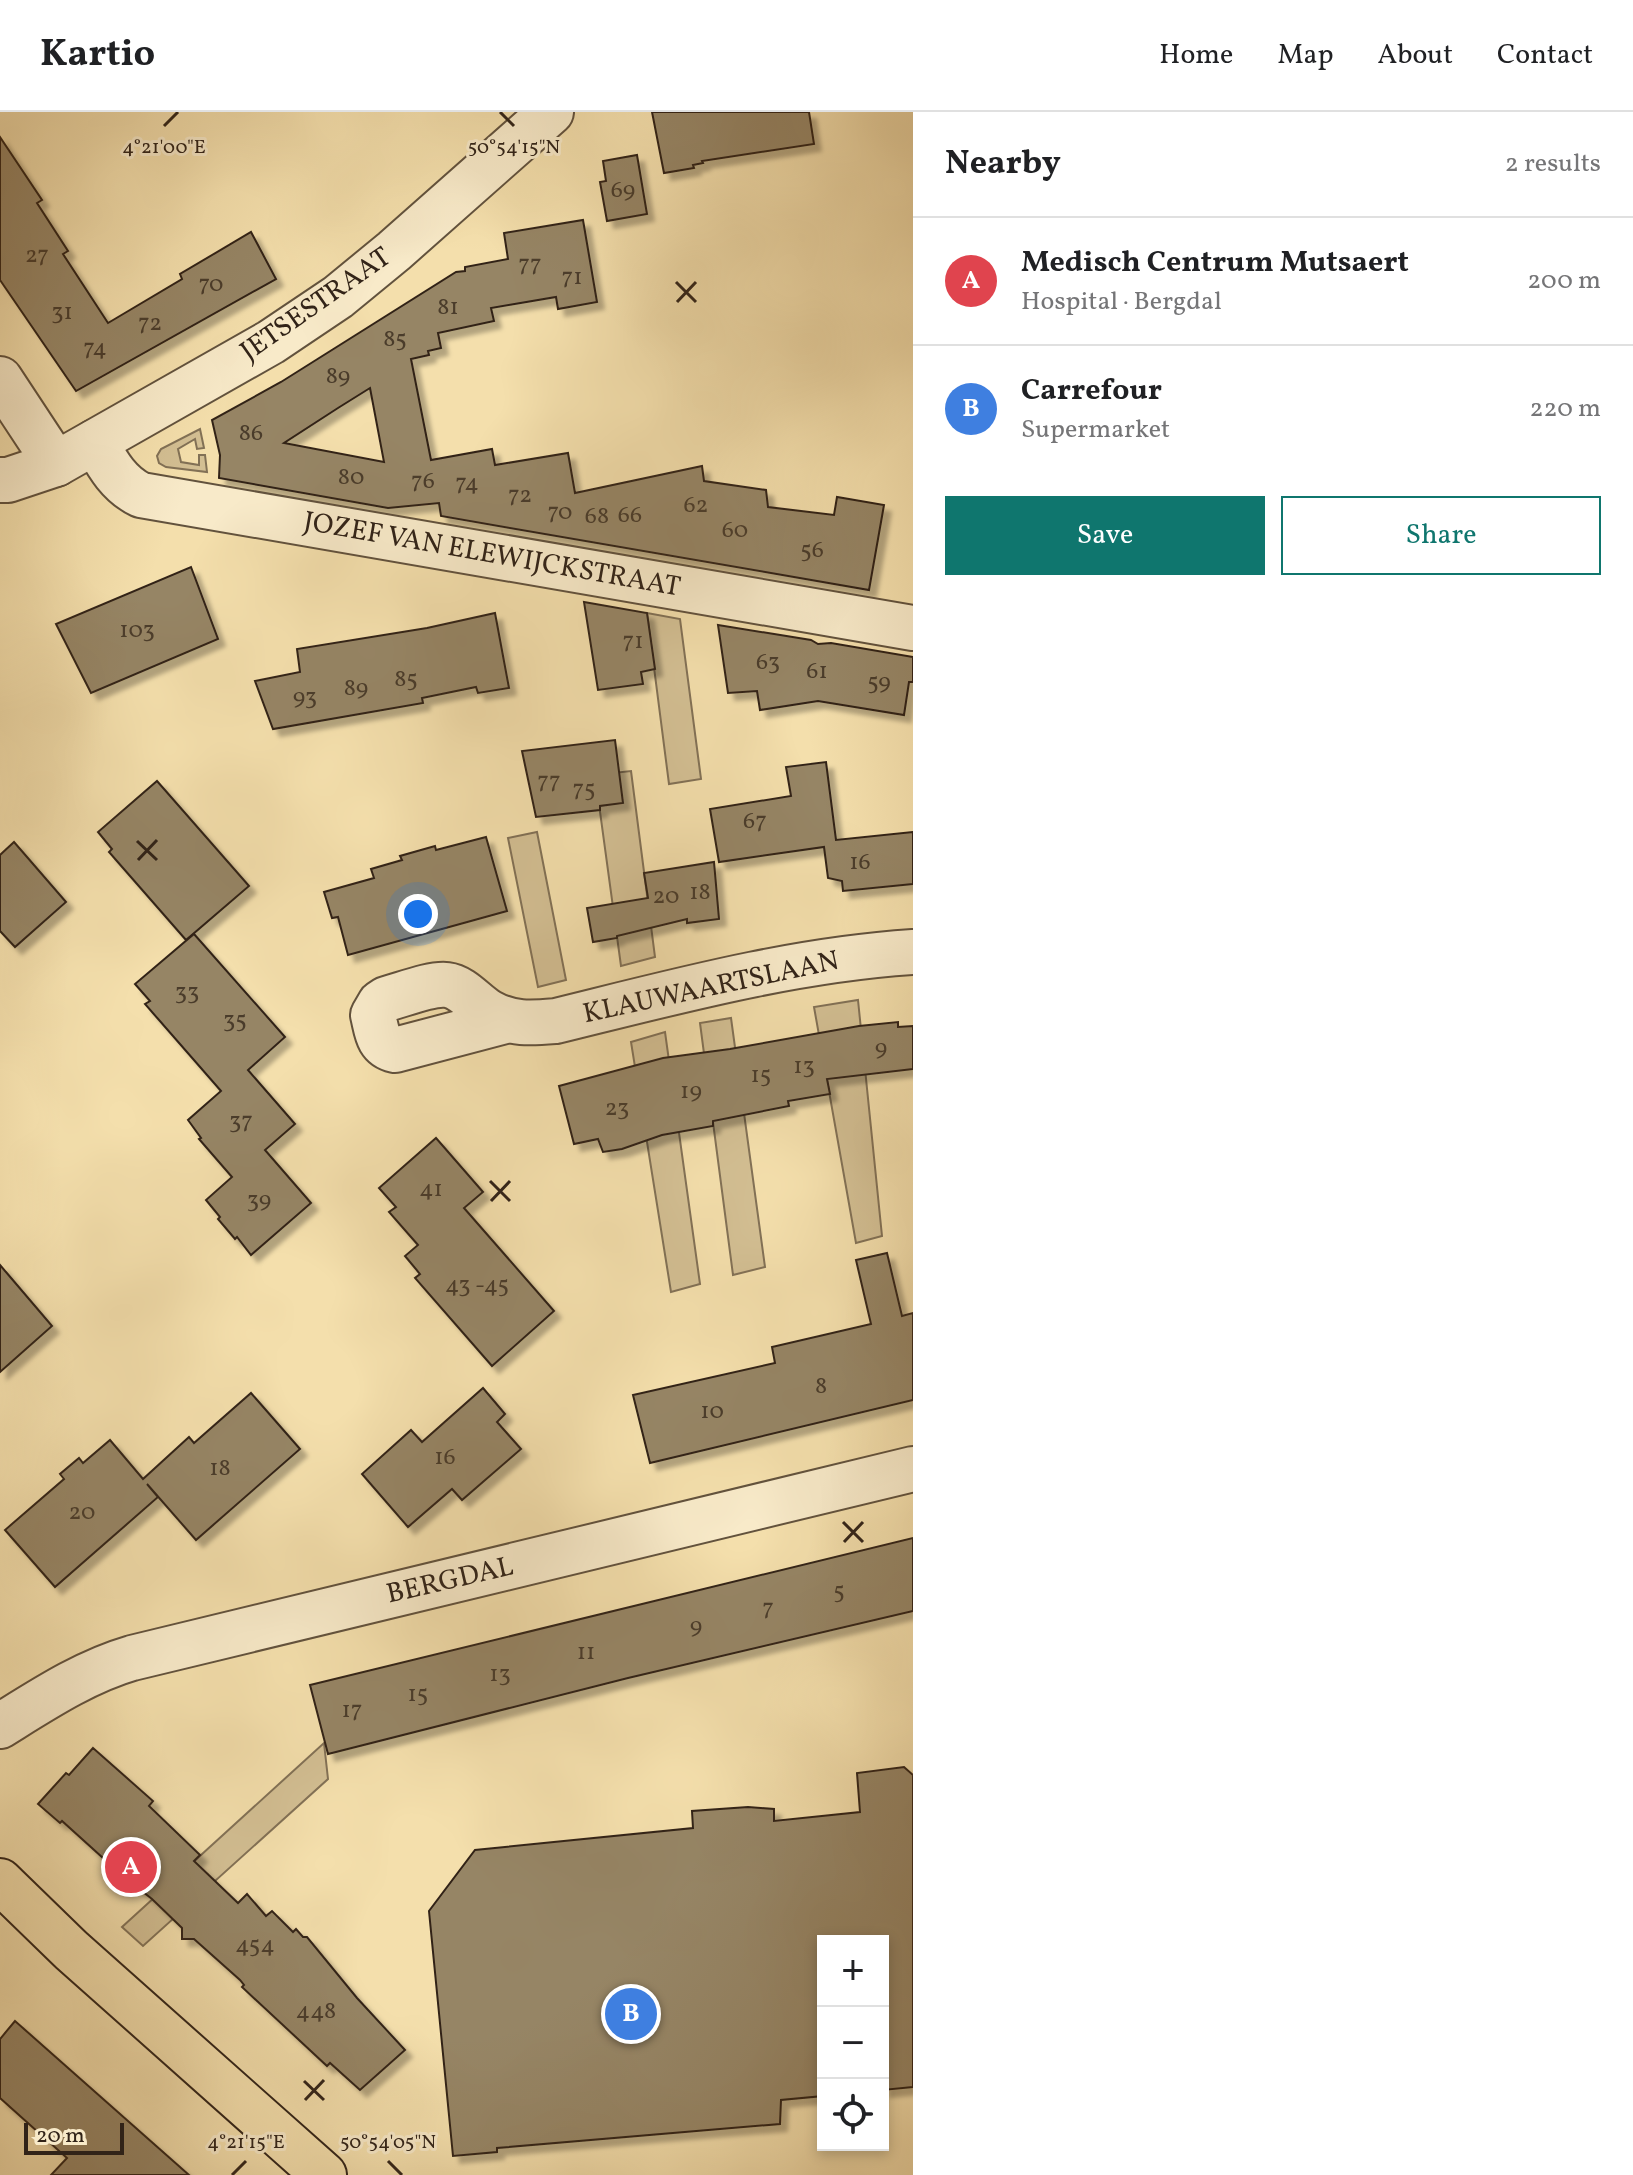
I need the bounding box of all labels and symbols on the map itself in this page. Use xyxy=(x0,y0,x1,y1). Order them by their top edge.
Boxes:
text: 4°21'00"E xyxy=(122,134,206,162)
text: 50°54'15"N xyxy=(468,134,560,162)
house number: 69 xyxy=(611,174,635,208)
house number: 27 xyxy=(25,239,49,273)
street label: JETSESTRAAT xyxy=(233,239,399,371)
house number: 77 xyxy=(518,248,542,282)
house number: 71 xyxy=(562,261,582,295)
house number: 70 xyxy=(198,268,224,302)
house number: 81 xyxy=(437,291,459,325)
house number: 31 xyxy=(51,296,73,330)
house number: 72 xyxy=(138,307,162,341)
house number: 85 xyxy=(383,323,407,357)
house number: 74 xyxy=(83,332,107,366)
house number: 89 xyxy=(326,360,350,394)
house number: 86 xyxy=(239,417,263,451)
house number: 80 xyxy=(338,461,364,495)
house number: 76 xyxy=(411,465,435,499)
house number: 74 xyxy=(455,467,479,501)
house number: 72 xyxy=(508,479,532,513)
house number: 62 xyxy=(683,489,709,523)
house number: 70 xyxy=(547,496,573,530)
house number: 66 xyxy=(618,499,642,533)
house number: 68 xyxy=(585,500,609,534)
street label: JOZEF VAN ELEWIJCKSTRAAT xyxy=(300,503,684,607)
house number: 60 xyxy=(722,514,748,548)
house number: 56 xyxy=(800,534,824,568)
house number: 103 xyxy=(119,614,155,648)
house number: 71 xyxy=(623,625,643,659)
house number: 63 xyxy=(756,646,780,680)
house number: 61 xyxy=(806,655,828,689)
house number: 85 xyxy=(394,663,418,697)
house number: 59 xyxy=(867,666,891,700)
house number: 89 xyxy=(344,672,368,706)
house number: 93 xyxy=(293,681,317,715)
house number: 77 xyxy=(537,765,561,799)
house number: 75 xyxy=(572,773,596,807)
house number: 67 xyxy=(743,805,767,839)
house number: 16 xyxy=(849,846,871,880)
house number: 18 xyxy=(689,876,711,910)
house number: 20 xyxy=(652,880,680,914)
your location xyxy=(398,894,438,934)
street label: KLAUWAARTSLAAN xyxy=(579,942,843,1034)
house number: 33 xyxy=(175,976,199,1010)
house number: 35 xyxy=(223,1004,247,1038)
house number: 9 xyxy=(875,1032,887,1066)
house number: 13 xyxy=(793,1050,815,1084)
house number: 15 xyxy=(751,1059,771,1093)
house number: 19 xyxy=(680,1075,702,1109)
house number: 23 xyxy=(605,1092,629,1126)
house number: 37 xyxy=(229,1105,253,1139)
house number: 41 xyxy=(419,1173,443,1207)
house number: 39 xyxy=(247,1184,271,1218)
house number: 43 -45 xyxy=(445,1269,509,1303)
house number: 8 xyxy=(815,1370,827,1404)
house number: 10 xyxy=(700,1395,724,1429)
house number: 16 xyxy=(434,1441,456,1475)
house number: 18 xyxy=(209,1452,231,1486)
house number: 20 xyxy=(68,1496,96,1530)
street label: BERGDAL xyxy=(383,1547,518,1615)
house number: 5 xyxy=(833,1575,845,1609)
house number: 7 xyxy=(762,1592,774,1626)
house number: 9 xyxy=(690,1610,702,1644)
house number: 11 xyxy=(577,1636,595,1670)
house number: 13 xyxy=(489,1658,511,1692)
house number: 15 xyxy=(408,1678,428,1712)
house number: 17 xyxy=(342,1694,362,1728)
pin: A xyxy=(105,1837,157,1897)
house number: 454 xyxy=(235,1929,275,1963)
pin: B xyxy=(605,1984,657,2044)
house number: 448 xyxy=(296,1995,336,2029)
scale bar xyxy=(24,2119,124,2155)
text: 4°21'15"E xyxy=(207,2129,285,2157)
text: 50°54'05"N xyxy=(340,2129,436,2157)

